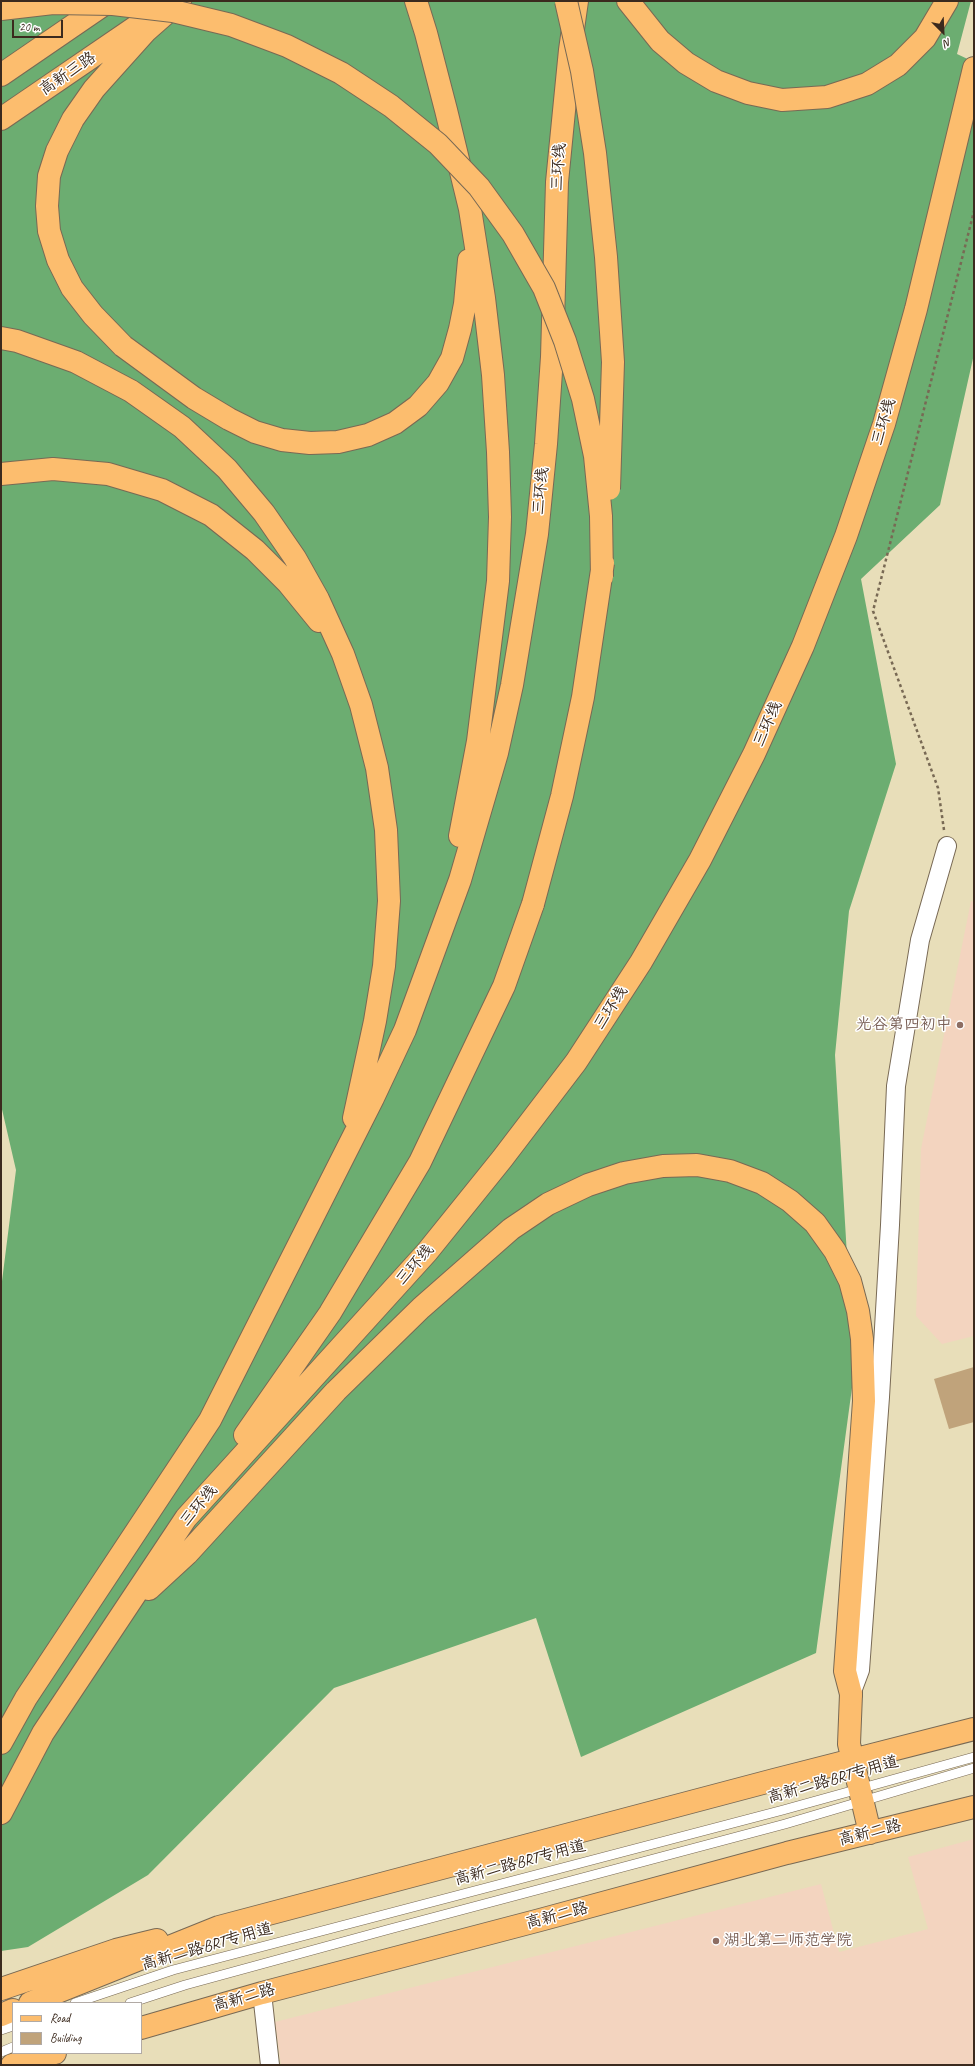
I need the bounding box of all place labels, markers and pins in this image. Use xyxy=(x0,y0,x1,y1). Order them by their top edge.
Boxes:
place label: 光谷第四初中 xyxy=(856,1015,952,1035)
marker: 光谷第四初中 xyxy=(955,1020,965,1030)
place label: 湖北第二师范学院 xyxy=(724,1931,852,1951)
marker: 湖北第二师范学院 xyxy=(711,1936,721,1946)

